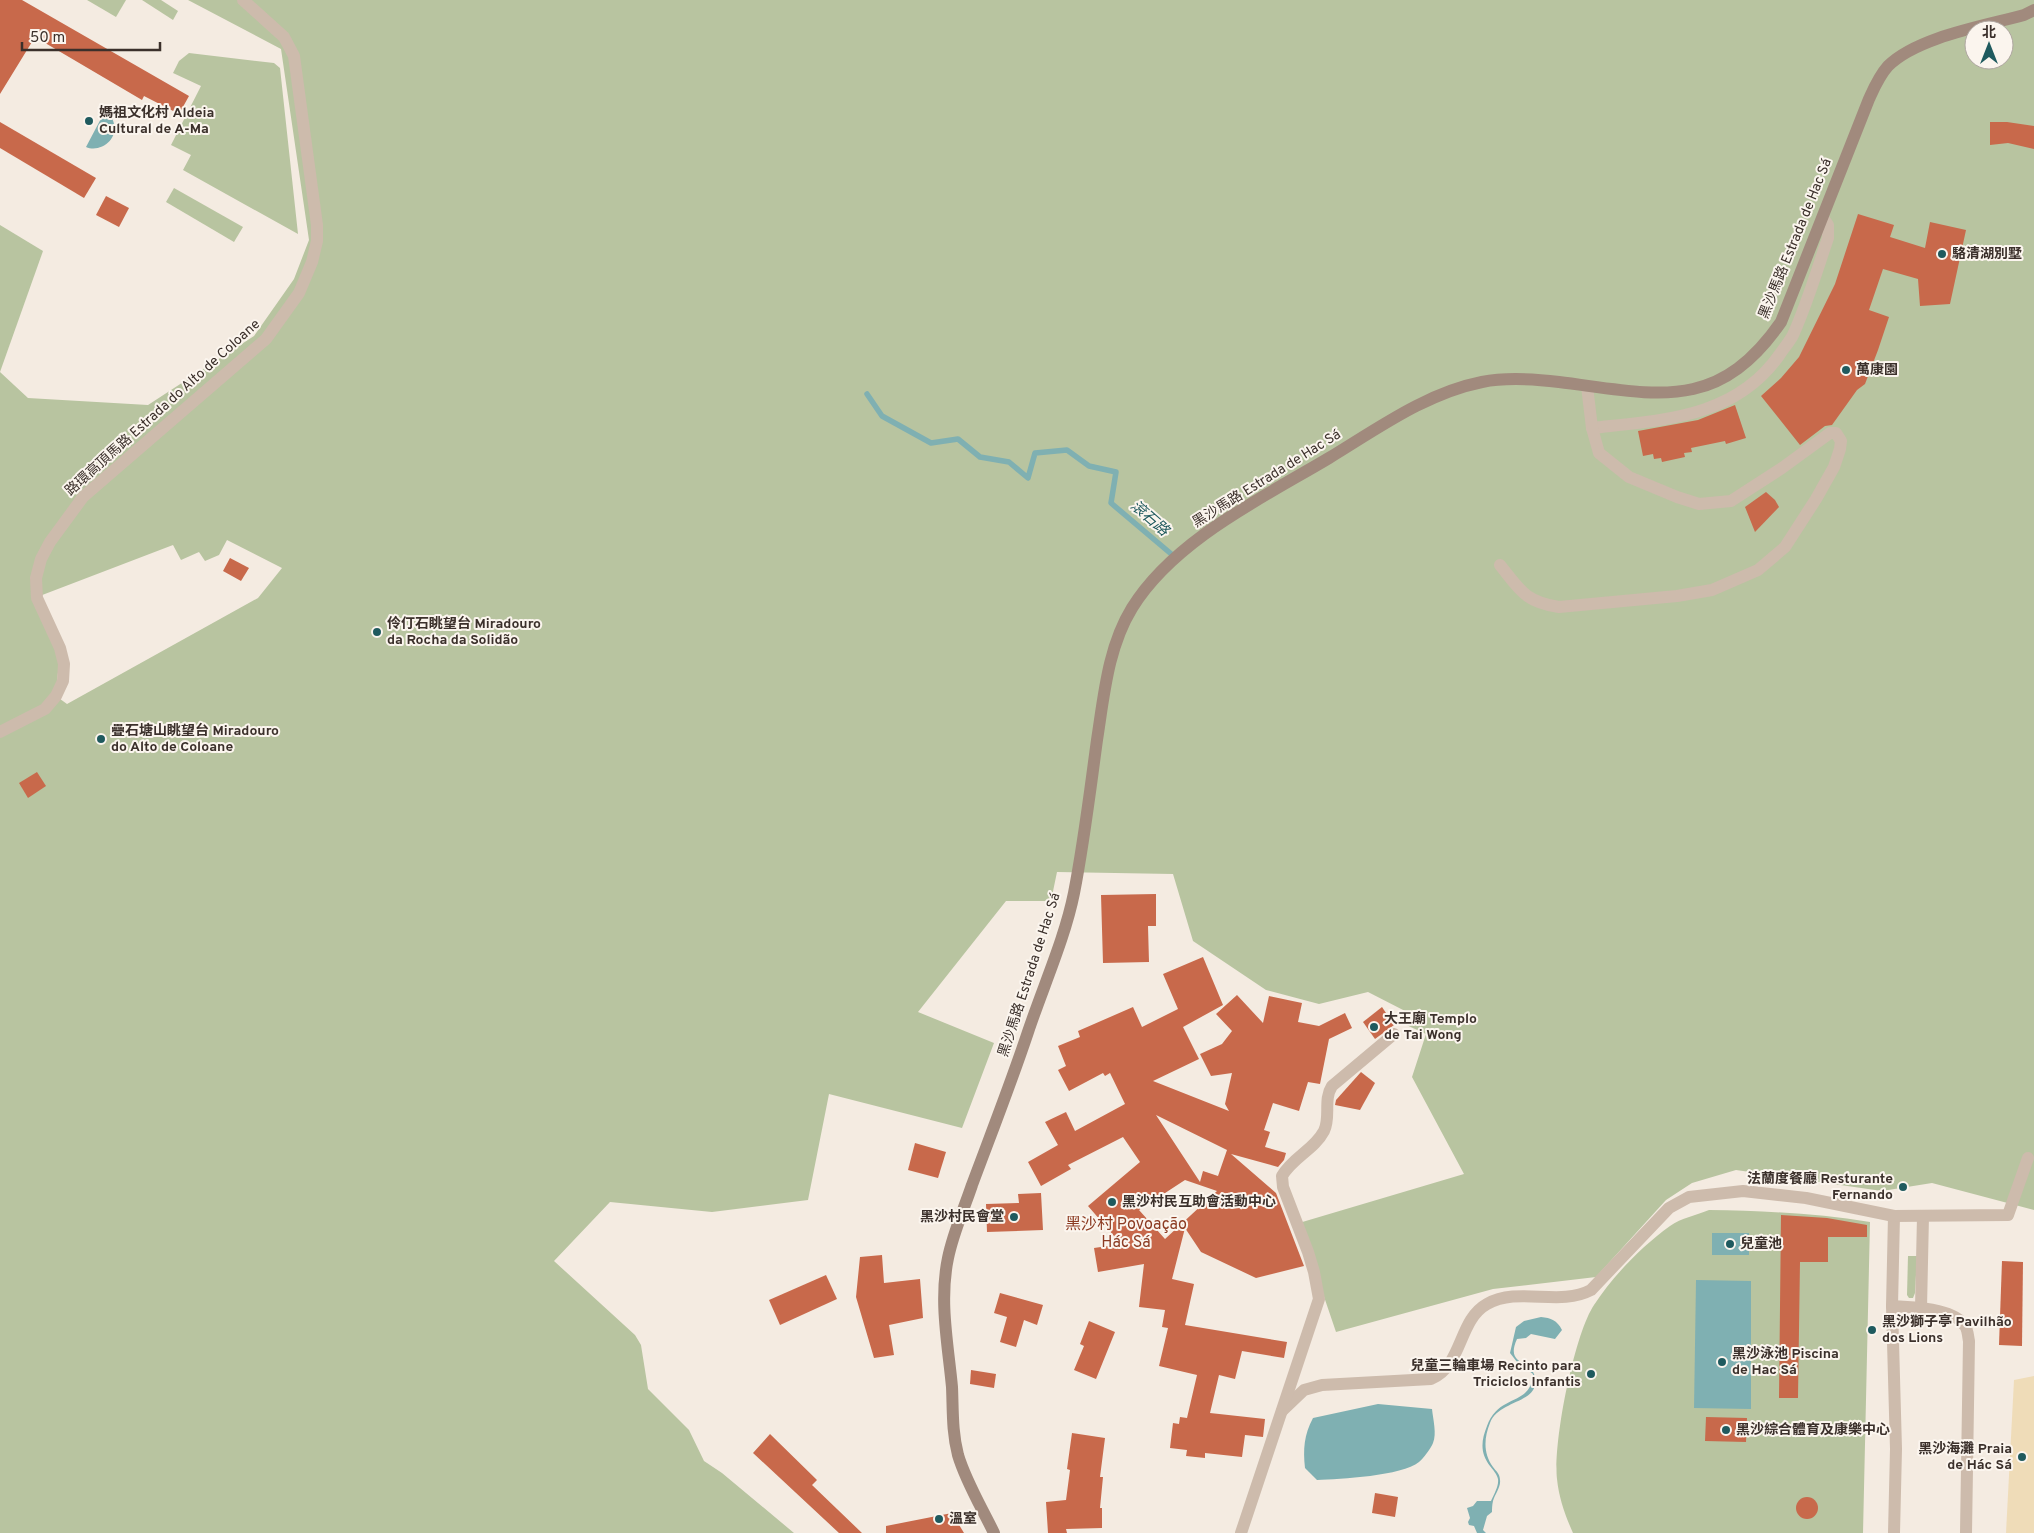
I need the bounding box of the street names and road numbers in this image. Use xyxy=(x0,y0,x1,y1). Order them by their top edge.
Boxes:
street label: 黑沙馬路 Estrada de Hac Sá xyxy=(1756,156,1836,322)
street label: 路環高頂馬路 Estrada do Alto de Coloane xyxy=(62,316,264,500)
street label: 黑沙馬路 Estrada de Hac Sá xyxy=(1190,426,1344,532)
street label: 黑沙馬路 Estrada de Hac Sá xyxy=(995,891,1065,1059)

